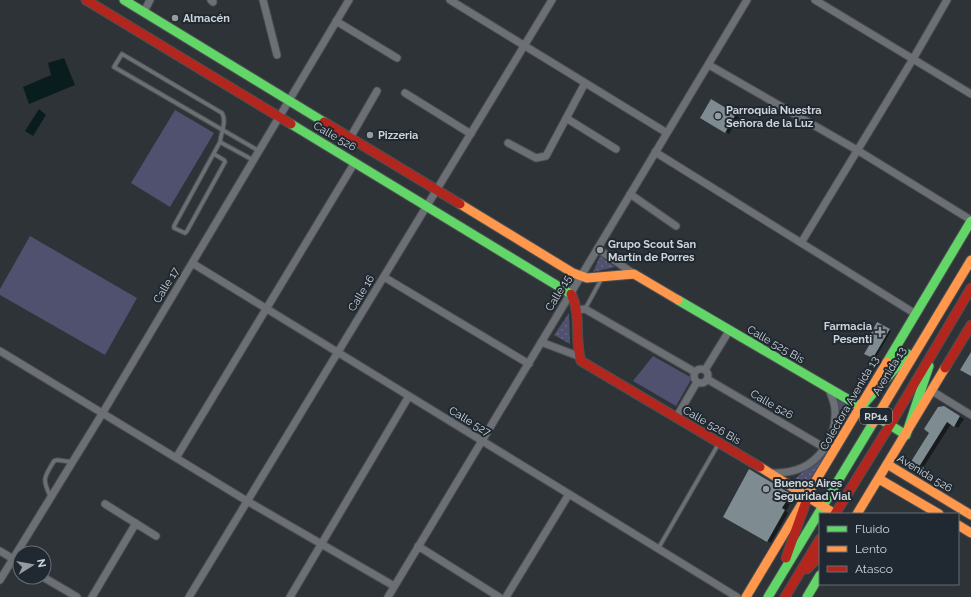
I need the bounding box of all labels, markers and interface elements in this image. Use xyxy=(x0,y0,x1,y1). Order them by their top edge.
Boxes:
place label: Almacén xyxy=(183,12,230,25)
marker: Almacén xyxy=(170,13,180,23)
place label: Parroquia Nuestra Señora de la Luz xyxy=(726,104,822,130)
marker: Parroquia Nuestra Señora de la Luz xyxy=(713,111,723,121)
street label: Calle 526 xyxy=(311,119,359,154)
place label: Pizzeria xyxy=(378,129,418,142)
marker: Pizzeria xyxy=(365,130,375,140)
place label: Grupo Scout San Martín de Porres xyxy=(608,238,697,264)
marker: Grupo Scout San Martín de Porres xyxy=(595,245,605,255)
street label: Calle 17 xyxy=(151,265,182,305)
street label: Calle 16 xyxy=(346,272,378,314)
street label: Calle 15 xyxy=(543,273,574,314)
place label: Farmacia Pesenti xyxy=(824,320,872,346)
street label: Calle 525 Bis xyxy=(745,323,807,366)
marker: Farmacia Pesenti xyxy=(875,327,885,337)
street label: Avenida 13 xyxy=(870,345,909,398)
street label: Colectora Avenida 13 xyxy=(817,354,882,453)
street label: Calle 526 xyxy=(748,387,796,422)
street label: Calle 527 xyxy=(447,404,493,439)
street label: Calle 526 Bis xyxy=(680,404,743,447)
road number: RP14 xyxy=(860,408,892,424)
street label: Avenida 526 xyxy=(895,452,955,495)
place label: Buenos Aires Seguridad Vial xyxy=(774,477,851,503)
marker: Buenos Aires Seguridad Vial xyxy=(761,484,771,494)
legend xyxy=(819,513,959,585)
text: Fluido xyxy=(855,522,890,536)
text: Lento xyxy=(855,542,887,556)
north arrow xyxy=(12,545,52,585)
text: N xyxy=(34,558,49,569)
text: Atasco xyxy=(855,562,893,576)

